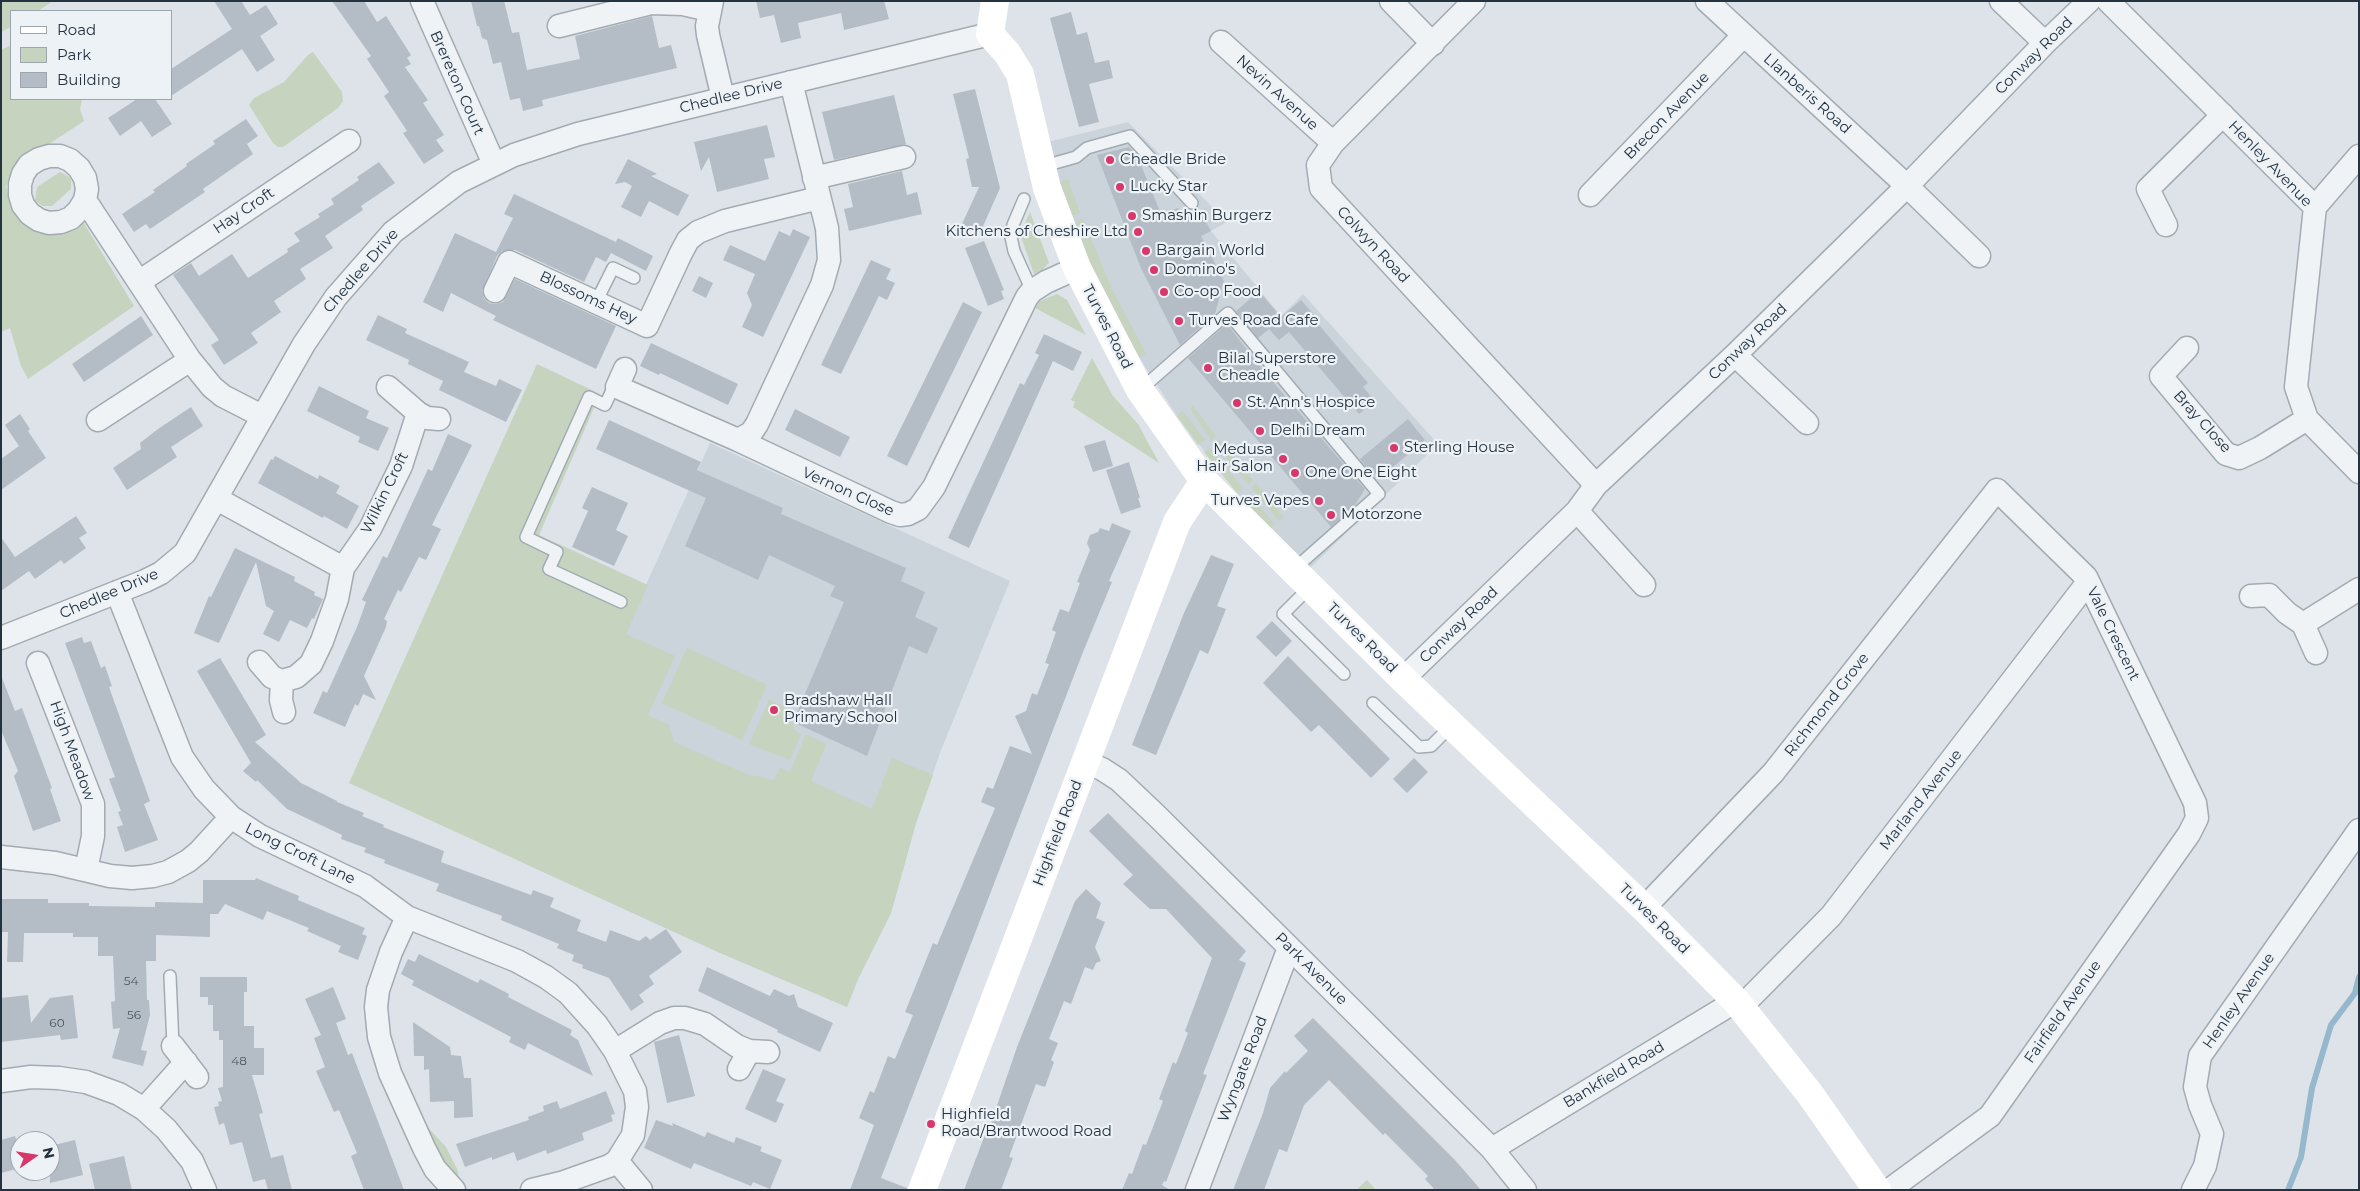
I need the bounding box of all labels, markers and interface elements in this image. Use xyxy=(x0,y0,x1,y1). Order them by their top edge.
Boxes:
legend xyxy=(10,10,172,100)
street label: Conway Road xyxy=(1991,13,2077,99)
text: Road xyxy=(57,20,96,39)
street label: Brereton Court xyxy=(426,28,488,138)
text: Park xyxy=(57,45,91,64)
street label: Llanberis Road xyxy=(1760,50,1854,138)
street label: Nevin Avenue xyxy=(1232,52,1322,134)
street label: Brecon Avenue xyxy=(1621,69,1713,163)
text: Building xyxy=(57,70,121,89)
street label: Chedlee Drive xyxy=(678,75,784,117)
street label: Henley Avenue xyxy=(2224,117,2316,211)
place label: Cheadle Bride xyxy=(1120,151,1226,169)
marker: Cheadle Bride xyxy=(1104,154,1116,166)
place label: Lucky Star xyxy=(1130,178,1208,196)
marker: Lucky Star xyxy=(1114,181,1126,193)
street label: Hay Croft xyxy=(210,184,278,238)
street label: Colwyn Road xyxy=(1333,203,1413,287)
place label: Smashin Burgerz xyxy=(1142,207,1272,225)
marker: Smashin Burgerz xyxy=(1126,210,1138,222)
place label: Kitchens of Cheshire Ltd xyxy=(945,223,1128,241)
street label: Chedlee Drive xyxy=(320,225,402,317)
marker: Kitchens of Cheshire Ltd xyxy=(1132,226,1144,238)
place label: Bargain World xyxy=(1156,242,1265,260)
marker: Bargain World xyxy=(1140,245,1152,257)
place label: Domino's xyxy=(1164,261,1235,279)
marker: Domino's xyxy=(1148,264,1160,276)
street label: Blossoms Hey xyxy=(537,268,639,328)
street label: Turves Road xyxy=(1078,282,1136,372)
place label: Co-op Food xyxy=(1174,283,1261,301)
marker: Co-op Food xyxy=(1158,286,1170,298)
street label: Conway Road xyxy=(1705,300,1791,384)
place label: Turves Road Cafe xyxy=(1189,312,1318,330)
marker: Turves Road Cafe xyxy=(1173,315,1185,327)
place label: Bilal Superstore Cheadle xyxy=(1218,350,1336,385)
marker: Bilal Superstore Cheadle xyxy=(1202,362,1214,374)
street label: Bray Close xyxy=(2169,387,2235,457)
place label: St. Ann's Hospice xyxy=(1247,394,1375,412)
marker: St. Ann's Hospice xyxy=(1231,397,1243,409)
place label: Delhi Dream xyxy=(1270,422,1365,440)
marker: Delhi Dream xyxy=(1254,425,1266,437)
place label: Sterling House xyxy=(1404,439,1514,457)
place label: Medusa Hair Salon xyxy=(1196,441,1273,476)
marker: Sterling House xyxy=(1388,442,1400,454)
street label: Wilkin Croft xyxy=(357,449,413,537)
marker: Medusa Hair Salon xyxy=(1277,453,1289,465)
street label: Vernon Close xyxy=(799,464,897,520)
place label: One One Eight xyxy=(1305,464,1417,482)
marker: One One Eight xyxy=(1289,467,1301,479)
place label: Turves Vapes xyxy=(1211,492,1309,510)
marker: Turves Vapes xyxy=(1313,495,1325,507)
place label: Motorzone xyxy=(1341,506,1422,524)
marker: Motorzone xyxy=(1325,509,1337,521)
street label: Chedlee Drive xyxy=(57,565,161,623)
street label: Conway Road xyxy=(1416,583,1502,667)
street label: Vale Crescent xyxy=(2083,584,2143,684)
street label: Turves Road xyxy=(1323,599,1401,677)
street label: Richmond Grove xyxy=(1781,650,1873,760)
place label: Bradshaw Hall Primary School xyxy=(784,692,898,727)
street label: High Meadow xyxy=(46,699,98,803)
marker: Bradshaw Hall Primary School xyxy=(768,704,780,716)
street label: Marland Avenue xyxy=(1876,746,1966,854)
street label: Highfield Road xyxy=(1029,777,1087,889)
street label: Long Croft Lane xyxy=(242,820,358,888)
street label: Turves Road xyxy=(1615,880,1693,958)
street label: Park Avenue xyxy=(1271,929,1351,1009)
street label: Henley Avenue xyxy=(2199,950,2279,1052)
street label: Fairfield Avenue xyxy=(2021,957,2105,1067)
house number: 54 xyxy=(124,974,138,988)
house number: 56 xyxy=(127,1008,141,1022)
street label: Wyngate Road xyxy=(1215,1013,1271,1125)
house number: 60 xyxy=(49,1016,65,1030)
street label: Bankfield Road xyxy=(1560,1038,1668,1112)
house number: 48 xyxy=(231,1054,247,1068)
place label: Highfield Road/Brantwood Road xyxy=(941,1106,1112,1141)
marker: Highfield Road/Brantwood Road xyxy=(925,1118,937,1130)
north arrow xyxy=(10,1131,60,1181)
text: N xyxy=(39,1145,59,1160)

